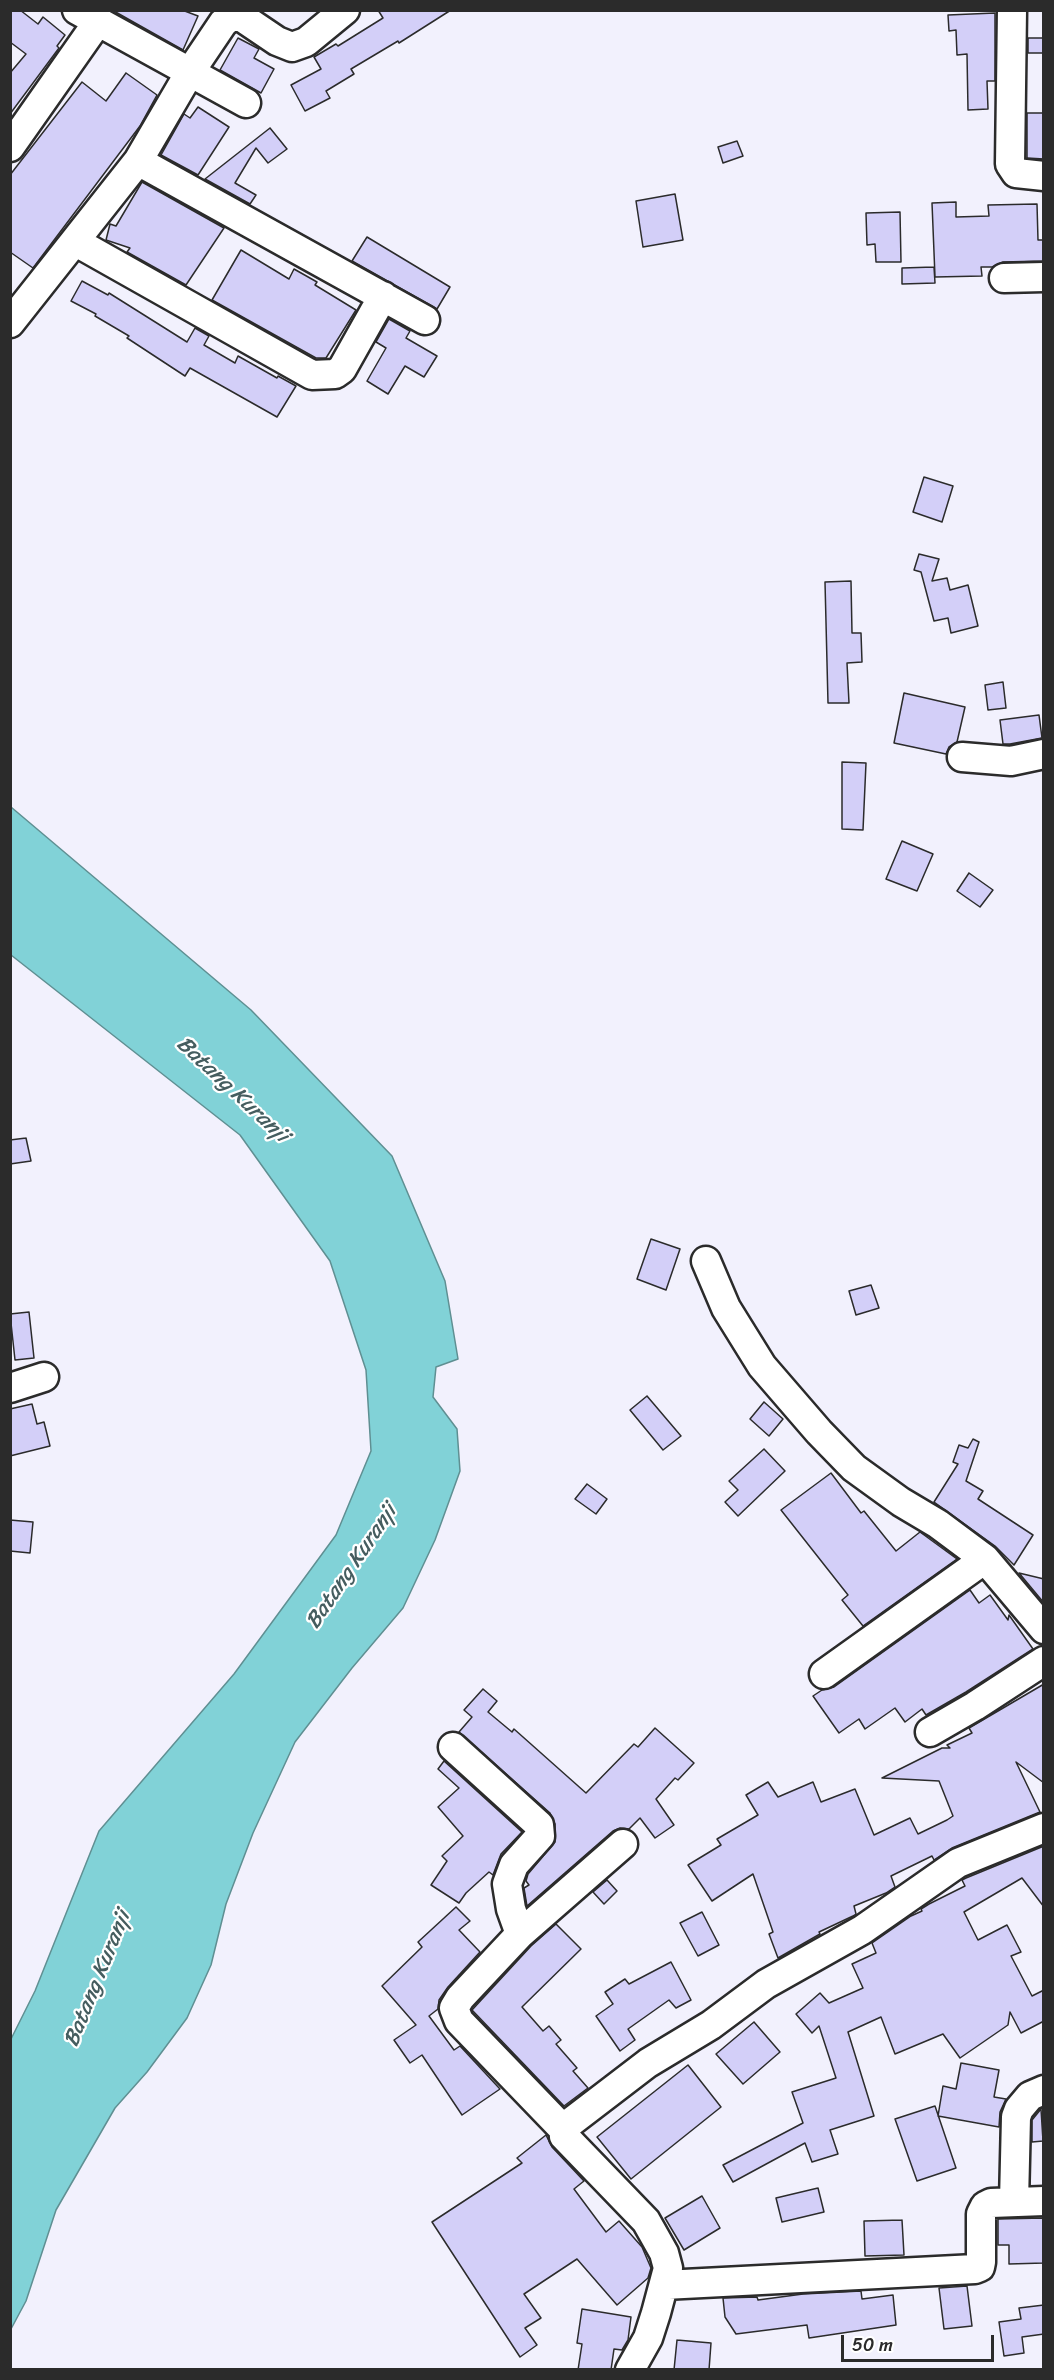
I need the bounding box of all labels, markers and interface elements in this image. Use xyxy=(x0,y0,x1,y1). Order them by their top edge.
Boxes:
water label: Batang Kuranji xyxy=(170,1031,294,1149)
water label: Batang Kuranji xyxy=(301,1500,403,1634)
water label: Batang Kuranji xyxy=(59,1907,137,2051)
scale bar xyxy=(844,2323,997,2361)
text: 50 m xyxy=(852,2329,893,2361)

